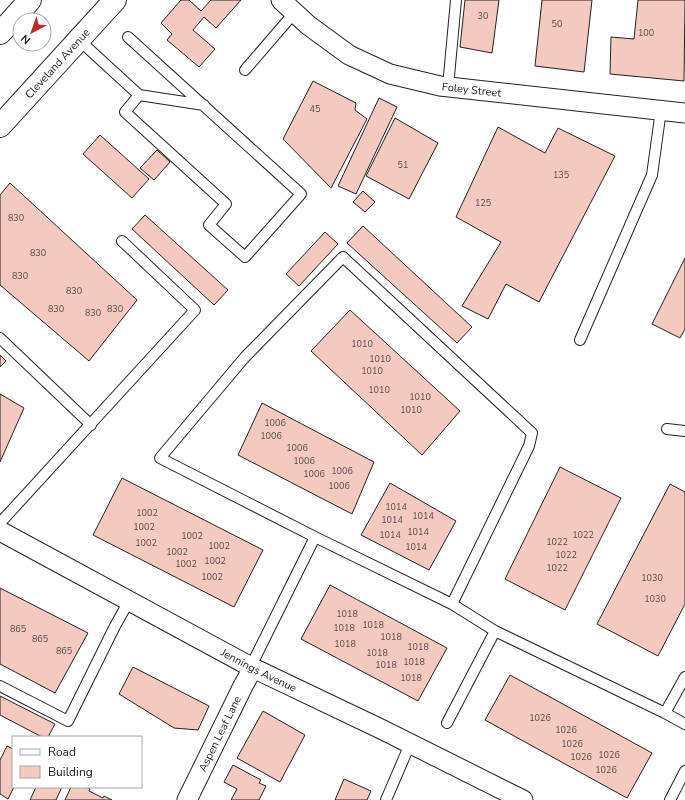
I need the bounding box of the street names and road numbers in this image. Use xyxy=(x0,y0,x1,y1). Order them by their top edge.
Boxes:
street label: Cleveland Avenue xyxy=(22,25,94,102)
street label: Foley Street xyxy=(441,79,502,101)
street label: Jennings Avenue xyxy=(217,645,299,696)
street label: Aspen Leaf Lane xyxy=(195,693,245,774)

